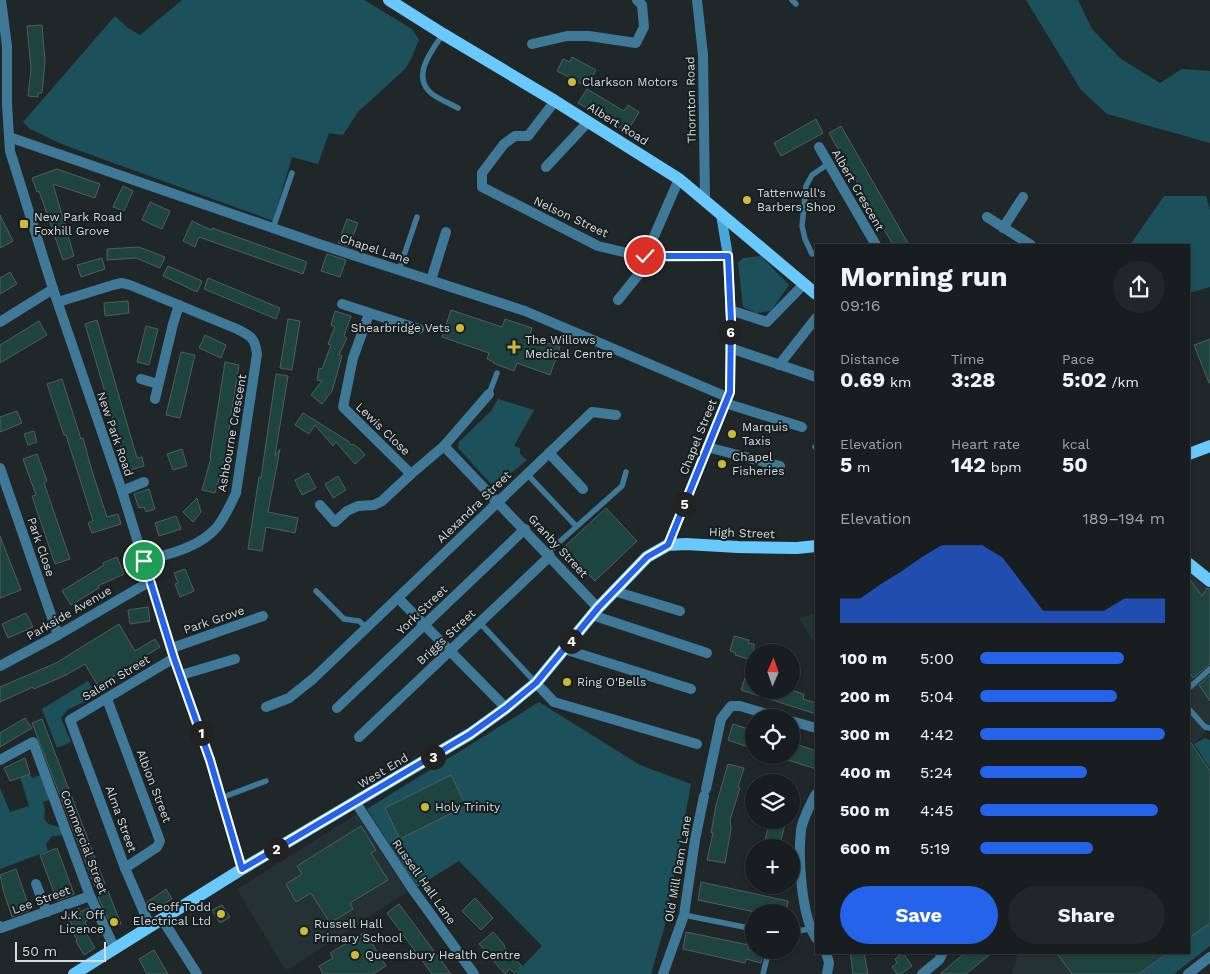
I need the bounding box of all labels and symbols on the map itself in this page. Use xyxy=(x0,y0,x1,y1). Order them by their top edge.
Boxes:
street label: Thornton Road xyxy=(683,56,699,144)
place label: Clarkson Motors xyxy=(582,75,678,89)
marker: Clarkson Motors xyxy=(566,76,578,88)
street label: Albert Road xyxy=(585,100,651,148)
street label: Albert Crescent xyxy=(829,147,887,233)
place label: Tattenwall's Barbers Shop xyxy=(757,186,836,214)
street label: Nelson Street xyxy=(532,194,610,240)
marker: Tattenwall's Barbers Shop xyxy=(741,194,753,206)
place label: New Park Road Foxhill Grove xyxy=(34,210,122,238)
marker: New Park Road Foxhill Grove xyxy=(18,218,30,230)
street label: Chapel Lane xyxy=(338,231,412,267)
pin xyxy=(624,235,666,277)
pin: 6 xyxy=(718,320,742,344)
place label: Shearbridge Vets xyxy=(351,321,450,335)
marker: Shearbridge Vets xyxy=(454,322,466,334)
place label: The Willows Medical Centre xyxy=(525,333,613,361)
marker: The Willows Medical Centre xyxy=(507,340,521,354)
street label: Ashbourne Crescent xyxy=(215,373,249,493)
street label: New Park Road xyxy=(94,390,136,478)
street label: Chapel Street xyxy=(676,397,720,477)
street label: Lewis Close xyxy=(353,400,413,458)
place label: Marquis Taxis xyxy=(742,420,788,448)
marker: Marquis Taxis xyxy=(726,428,738,440)
place label: Chapel Fisheries xyxy=(732,450,785,478)
marker: Chapel Fisheries xyxy=(716,458,728,470)
street label: Alexandra Street xyxy=(434,468,514,546)
pin: 5 xyxy=(672,492,696,516)
street label: Granby Street xyxy=(525,512,591,580)
street label: Park Close xyxy=(24,515,58,579)
street label: High Street xyxy=(709,525,775,541)
pin xyxy=(123,540,165,582)
street label: York Street xyxy=(394,582,450,638)
street label: Parkside Avenue xyxy=(24,583,114,643)
street label: Park Grove xyxy=(182,603,246,637)
street label: Briggs Street xyxy=(414,606,478,668)
pin: 4 xyxy=(558,628,584,654)
north arrow xyxy=(745,644,800,699)
street label: Salem Street xyxy=(80,652,152,704)
place label: Ring O'Bells xyxy=(577,675,646,689)
marker: Ring O'Bells xyxy=(561,676,573,688)
pin: 1 xyxy=(188,720,214,746)
pin: 3 xyxy=(420,744,446,770)
street label: Albion Street xyxy=(134,747,174,825)
street label: West End xyxy=(355,751,411,791)
street label: Alma Street xyxy=(102,784,140,854)
street label: Commercial Street xyxy=(58,788,110,896)
place label: Holy Trinity xyxy=(435,800,501,814)
marker: Holy Trinity xyxy=(419,801,431,813)
street label: Old Mill Dam Lane xyxy=(662,815,694,923)
pin: 2 xyxy=(264,836,288,862)
street label: Russell Hall Lane xyxy=(389,837,459,927)
street label: Lee Street xyxy=(10,883,72,917)
place label: Geoff Todd Electrical Ltd xyxy=(133,900,211,928)
place label: J.K. Off Licence xyxy=(59,908,105,936)
marker: Geoff Todd Electrical Ltd xyxy=(215,908,227,920)
marker: J.K. Off Licence xyxy=(108,916,120,928)
place label: Russell Hall Primary School xyxy=(314,917,403,945)
marker: Russell Hall Primary School xyxy=(298,925,310,937)
scale bar xyxy=(15,939,106,962)
place label: Queensbury Health Centre xyxy=(365,948,520,962)
marker: Queensbury Health Centre xyxy=(349,949,361,961)

